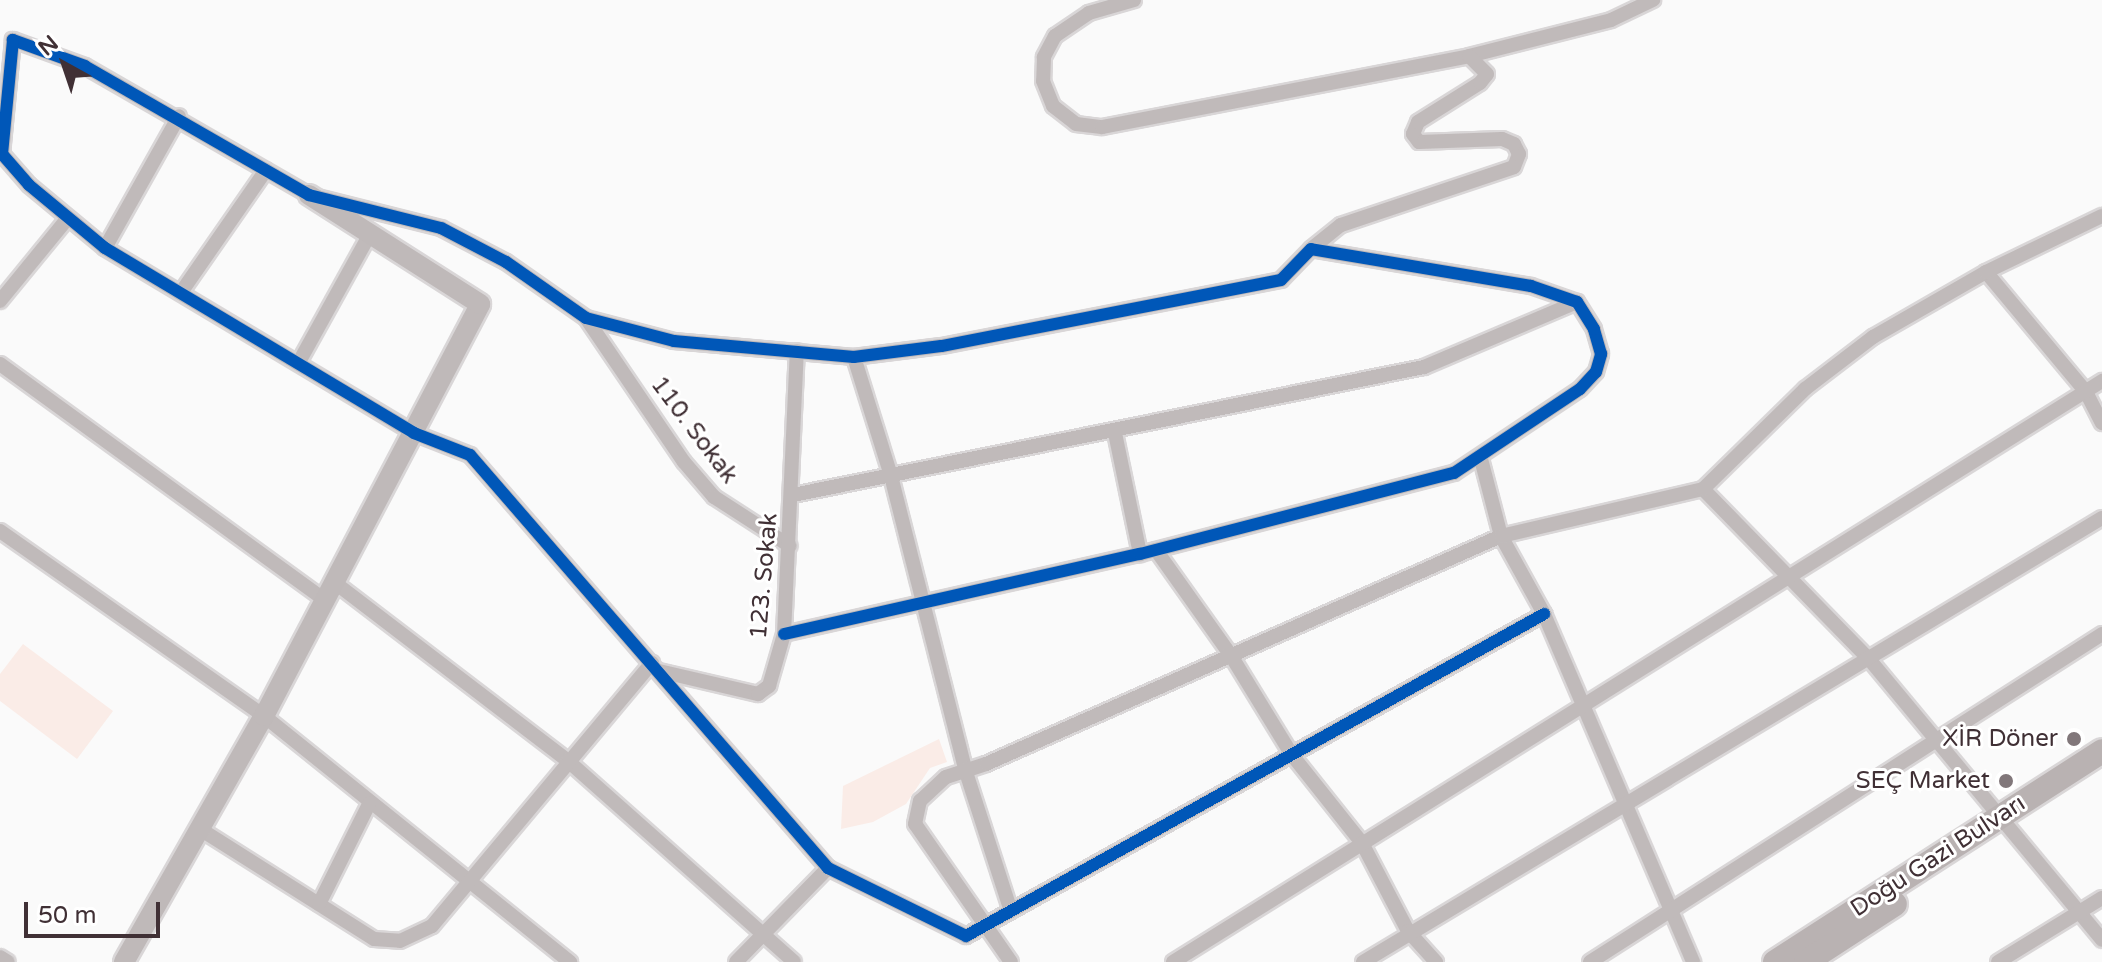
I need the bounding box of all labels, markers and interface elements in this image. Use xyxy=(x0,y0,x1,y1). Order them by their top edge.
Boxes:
north arrow xyxy=(24,24,104,104)
text: N xyxy=(33,30,64,61)
street label: 110. Sokak xyxy=(644,371,744,489)
street label: 123. Sokak xyxy=(744,512,784,640)
place label: XİR Döner xyxy=(1942,725,2058,753)
marker: XİR Döner xyxy=(2065,730,2083,748)
place label: SEÇ Market xyxy=(1856,767,1990,795)
marker: SEÇ Market xyxy=(1997,772,2015,790)
street label: Doğu Gazi Bulvarı xyxy=(1845,789,2031,923)
scale bar xyxy=(28,886,164,936)
text: 50 m xyxy=(38,901,96,930)

